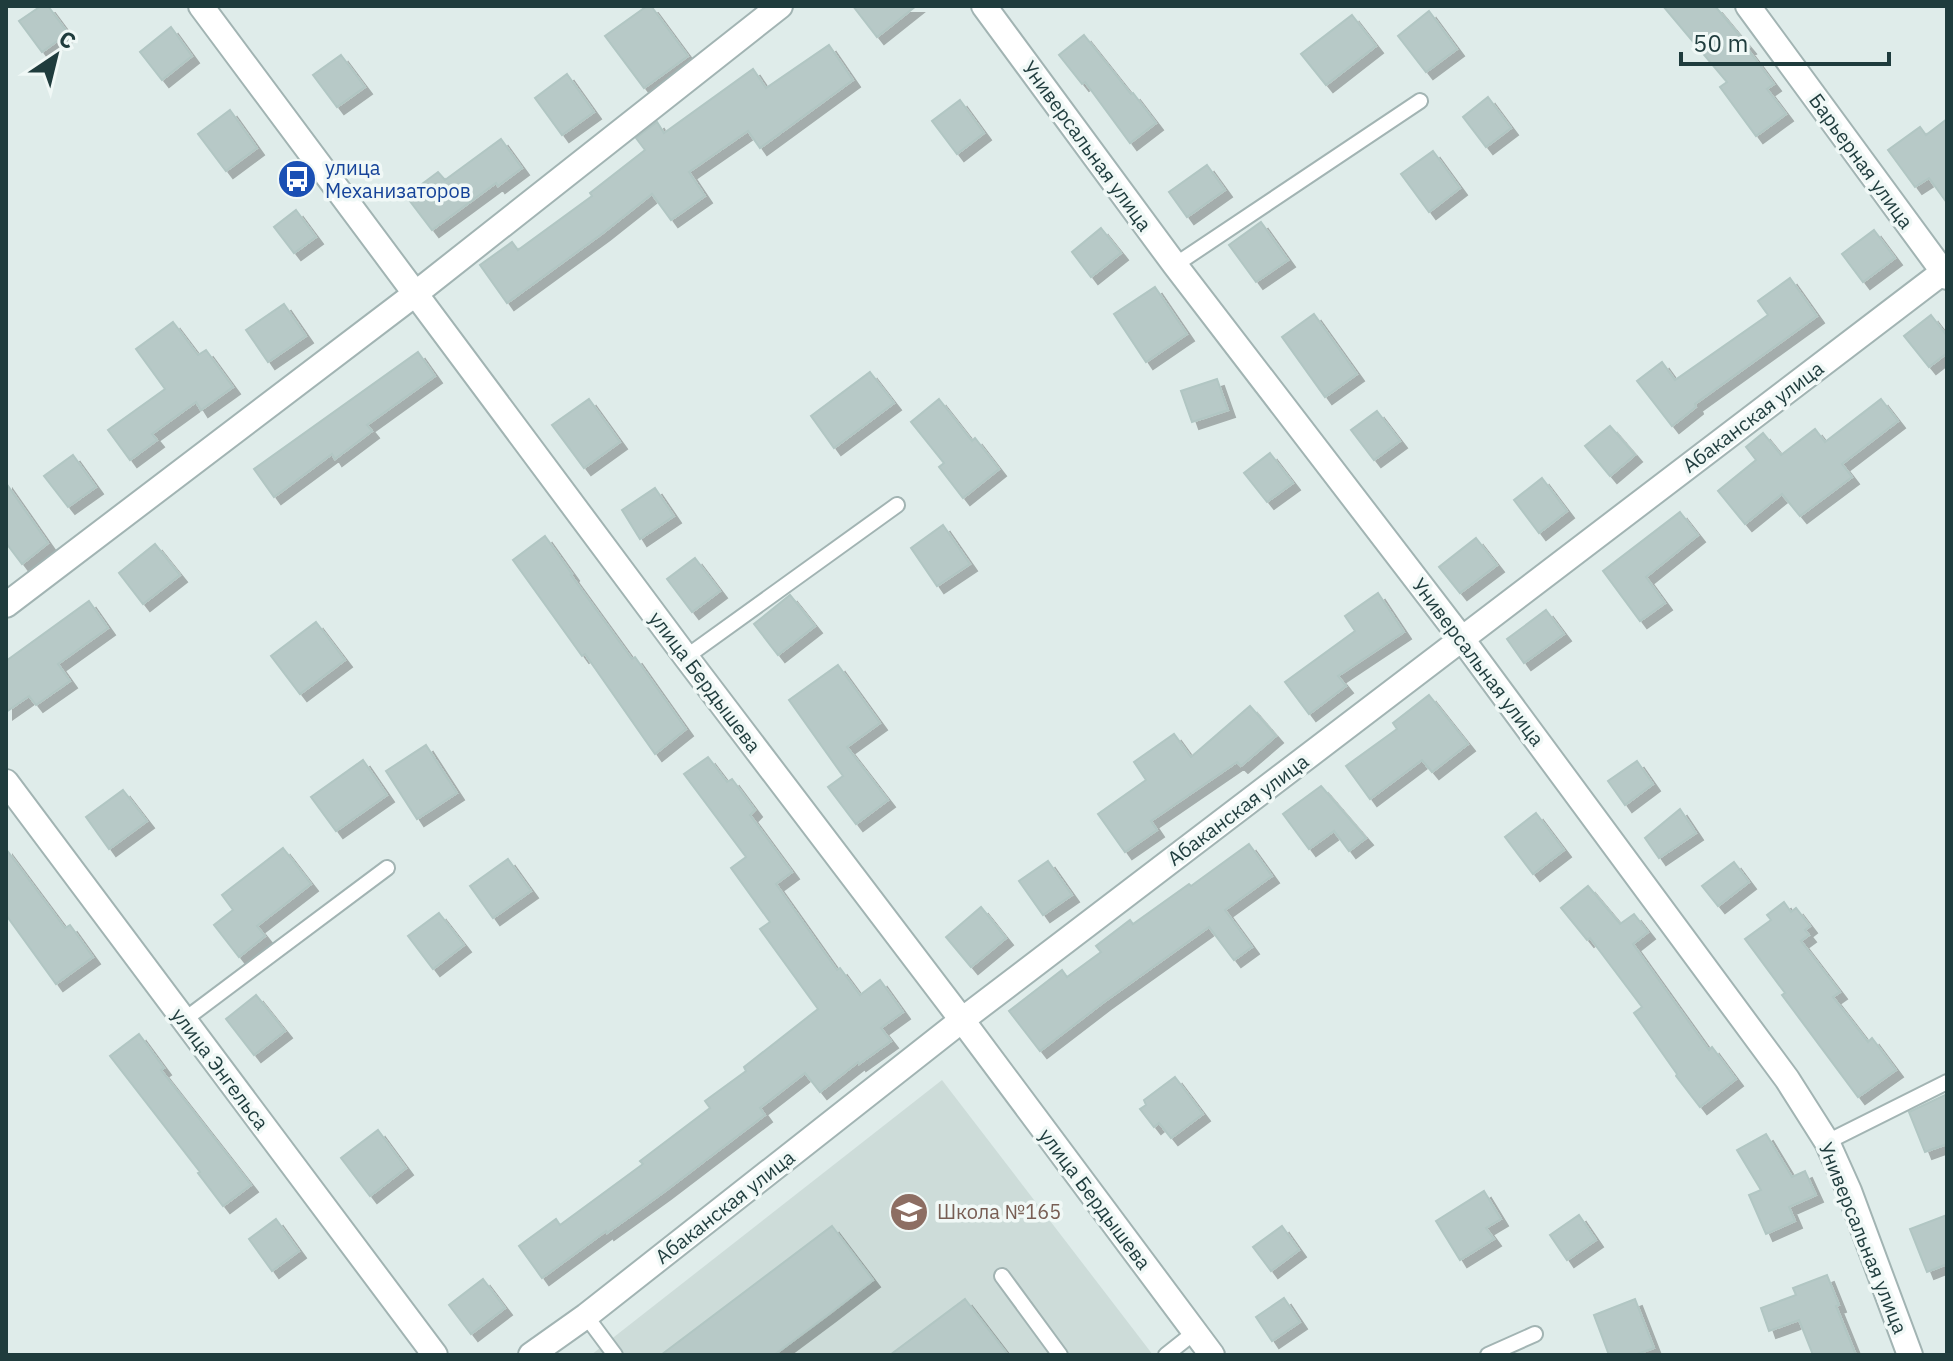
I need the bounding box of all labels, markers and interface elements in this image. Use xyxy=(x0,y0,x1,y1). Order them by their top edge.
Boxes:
north arrow xyxy=(16,16,96,96)
scale bar xyxy=(1681,16,1889,66)
text: С xyxy=(54,23,82,55)
text: 50 m xyxy=(1693,27,1748,59)
street label: Универсальная улица xyxy=(1016,55,1159,237)
street label: Барьерная улица xyxy=(1803,88,1920,234)
place label: улица Механизаторов xyxy=(325,154,471,204)
bus stop icon: улица Механизаторов xyxy=(276,158,318,200)
street label: Абаканская улица xyxy=(1677,354,1829,479)
street label: Универсальная улица xyxy=(1406,572,1551,752)
street label: улица Бердышева xyxy=(643,605,768,758)
street label: Абаканская улица xyxy=(1162,747,1314,872)
street label: улица Энгельса xyxy=(166,1002,275,1135)
street label: улица Бердышева xyxy=(1033,1122,1158,1275)
street label: Универсальная улица xyxy=(1813,1138,1914,1338)
street label: Абаканская улица xyxy=(649,1143,800,1270)
school or university icon: Школа №165 xyxy=(888,1191,930,1233)
place label: Школа №165 xyxy=(937,1198,1061,1225)

